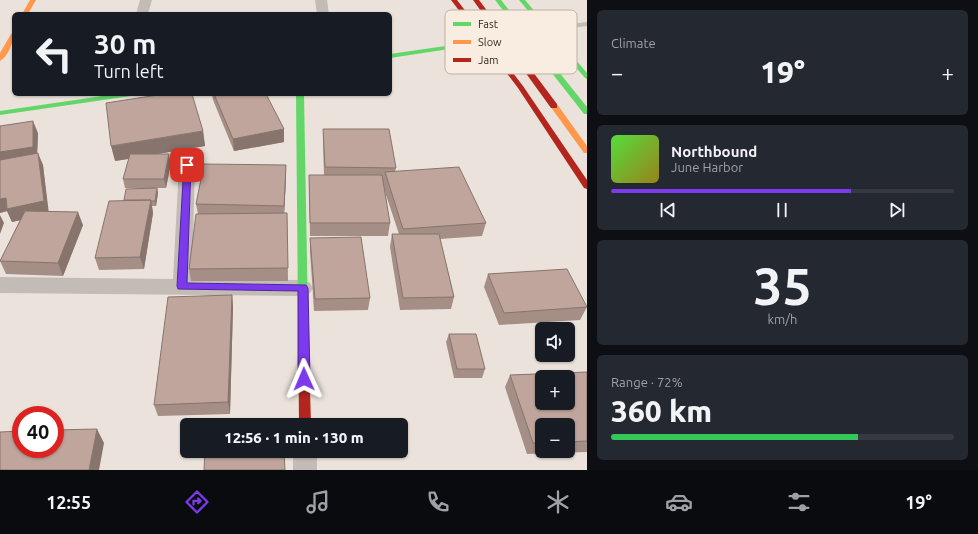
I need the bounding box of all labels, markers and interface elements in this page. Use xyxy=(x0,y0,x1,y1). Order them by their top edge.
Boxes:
legend xyxy=(445,10,577,74)
text: Fast xyxy=(478,18,499,30)
icon: left xyxy=(28,28,80,80)
text: 30 m xyxy=(94,28,156,59)
text: Slow xyxy=(478,36,502,48)
text: Climate xyxy=(611,36,656,50)
text: Jam xyxy=(478,54,499,66)
text: 19° xyxy=(760,55,805,89)
text: − xyxy=(611,60,623,85)
text: + xyxy=(942,60,954,85)
text: Turn left xyxy=(94,61,164,81)
text: Northbound xyxy=(671,143,757,160)
pin xyxy=(170,148,204,182)
icon: arrive xyxy=(176,154,198,176)
text: June Harbor xyxy=(671,160,743,174)
icon: previous xyxy=(657,199,679,221)
icon: pause xyxy=(771,199,793,221)
icon: next xyxy=(886,199,908,221)
text: 35 xyxy=(753,257,812,315)
text: km/h xyxy=(767,312,798,326)
map controls xyxy=(535,322,575,458)
button: sound xyxy=(535,322,575,362)
position arrow xyxy=(283,358,325,400)
button: + xyxy=(535,370,575,410)
text: Range · 72% xyxy=(611,375,683,389)
text: 360 km xyxy=(611,394,712,428)
speed limit sign: 40 xyxy=(12,406,64,458)
button: − xyxy=(535,418,575,458)
text: 12:56 · 1 min · 130 m xyxy=(224,429,364,446)
icon: directions xyxy=(183,488,211,516)
icon: music xyxy=(304,488,332,516)
icon: phone xyxy=(424,488,452,516)
icon: climate xyxy=(544,488,572,516)
icon: car xyxy=(665,488,693,516)
icon: filters xyxy=(785,488,813,516)
text: 12:55 xyxy=(46,492,91,512)
text: 19° xyxy=(905,492,932,512)

